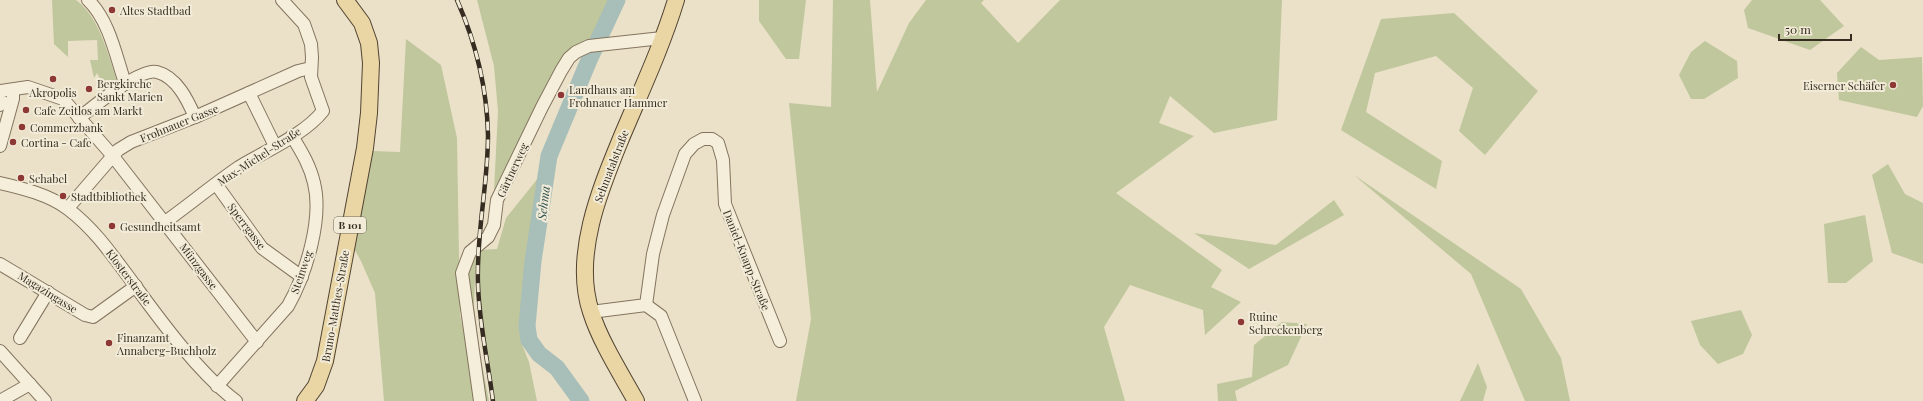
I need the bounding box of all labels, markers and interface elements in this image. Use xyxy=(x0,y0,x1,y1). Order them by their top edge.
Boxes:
place label: Altes Stadtbad xyxy=(119,3,191,18)
marker: Altes Stadtbad xyxy=(107,5,117,15)
scale bar xyxy=(1779,16,1851,42)
text: 50 m xyxy=(1785,21,1811,37)
marker: Akropolis xyxy=(48,74,58,84)
place label: Bergkirche Sankt Marien xyxy=(97,76,163,104)
place label: Eiserner Schäfer xyxy=(1803,78,1885,93)
marker: Eiserner Schäfer xyxy=(1888,80,1898,90)
place label: Landhaus am Frohnauer Hammer xyxy=(569,82,668,110)
marker: Bergkirche Sankt Marien xyxy=(84,84,94,94)
place label: Akropolis xyxy=(28,85,77,100)
marker: Landhaus am Frohnauer Hammer xyxy=(556,90,566,100)
street label: Frohnauer Gasse xyxy=(138,100,221,146)
place label: Cafe Zeitlos am Markt xyxy=(34,103,142,118)
marker: Cafe Zeitlos am Markt xyxy=(21,105,31,115)
place label: Commerzbank xyxy=(30,120,103,135)
marker: Commerzbank xyxy=(17,122,27,132)
street label: Max-Michel-Straße xyxy=(214,123,304,189)
street label: Sehmatalstraße xyxy=(590,127,632,205)
place label: Cortina - Cafe xyxy=(21,135,92,150)
marker: Cortina - Cafe xyxy=(8,137,18,147)
street label: Gärtnerweg xyxy=(493,140,531,200)
place label: Schabel xyxy=(29,171,67,186)
marker: Schabel xyxy=(16,173,26,183)
water label: Sehma xyxy=(533,185,553,222)
place label: Stadtbibliothek xyxy=(71,189,146,204)
marker: Stadtbibliothek xyxy=(58,191,68,201)
street label: Sperrgasse xyxy=(225,200,270,253)
street label: Daniel-Knapp-Straße xyxy=(720,208,774,313)
road number: B 101 xyxy=(334,217,366,233)
place label: Gesundheitsamt xyxy=(120,219,201,234)
marker: Gesundheitsamt xyxy=(107,221,117,231)
street label: Münzgasse xyxy=(177,240,222,293)
street label: Klosterstraße xyxy=(103,246,155,308)
street label: Steinweg xyxy=(287,248,315,296)
street label: Bruno-Matthes-Straße xyxy=(318,249,352,363)
street label: Magazingasse xyxy=(15,268,81,317)
place label: Ruine Schreckenberg xyxy=(1249,309,1323,337)
marker: Ruine Schreckenberg xyxy=(1236,317,1246,327)
place label: Finanzamt Annaberg-Buchholz xyxy=(116,330,216,358)
marker: Finanzamt Annaberg-Buchholz xyxy=(104,338,114,348)

